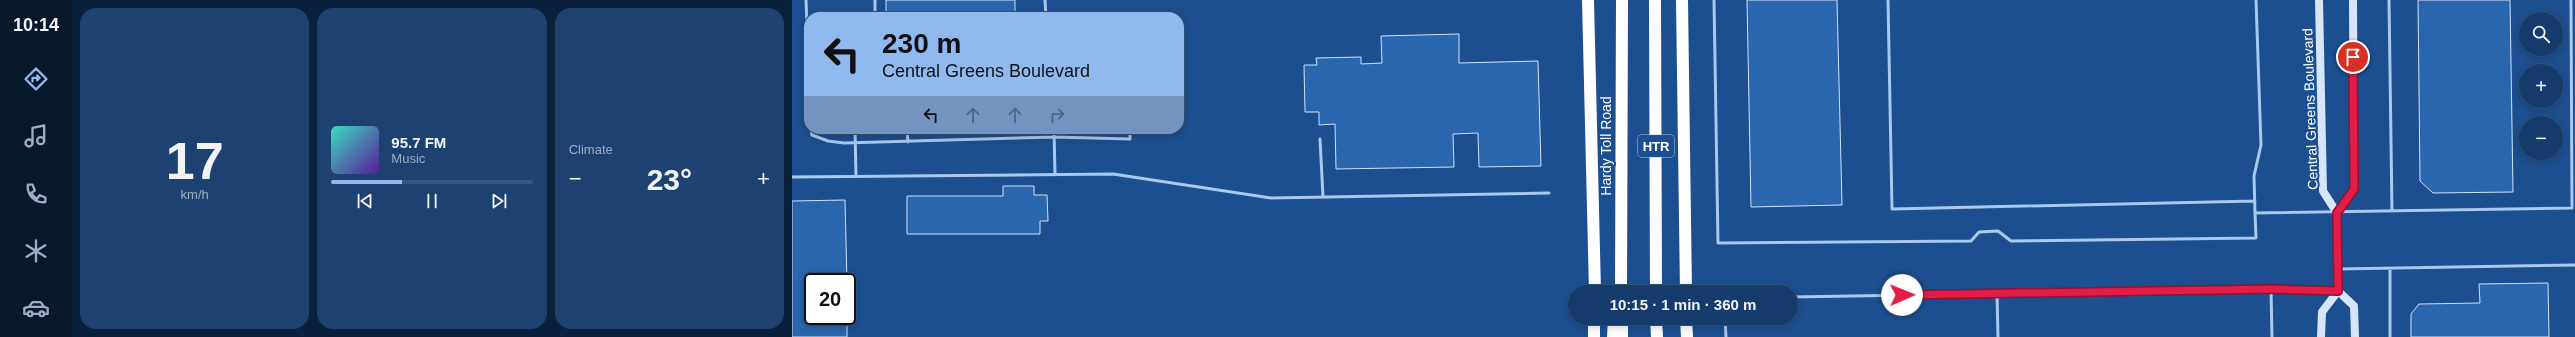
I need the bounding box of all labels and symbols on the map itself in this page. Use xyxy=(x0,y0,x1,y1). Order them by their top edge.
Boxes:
street label: Central Greens Boulevard xyxy=(2299,28,2321,190)
pin xyxy=(2336,40,2370,74)
street label: Hardy Toll Road xyxy=(1598,96,1614,196)
road number: HTR xyxy=(1638,135,1674,157)
speed limit sign: 20 xyxy=(804,273,856,325)
position arrow xyxy=(1881,274,1923,316)

